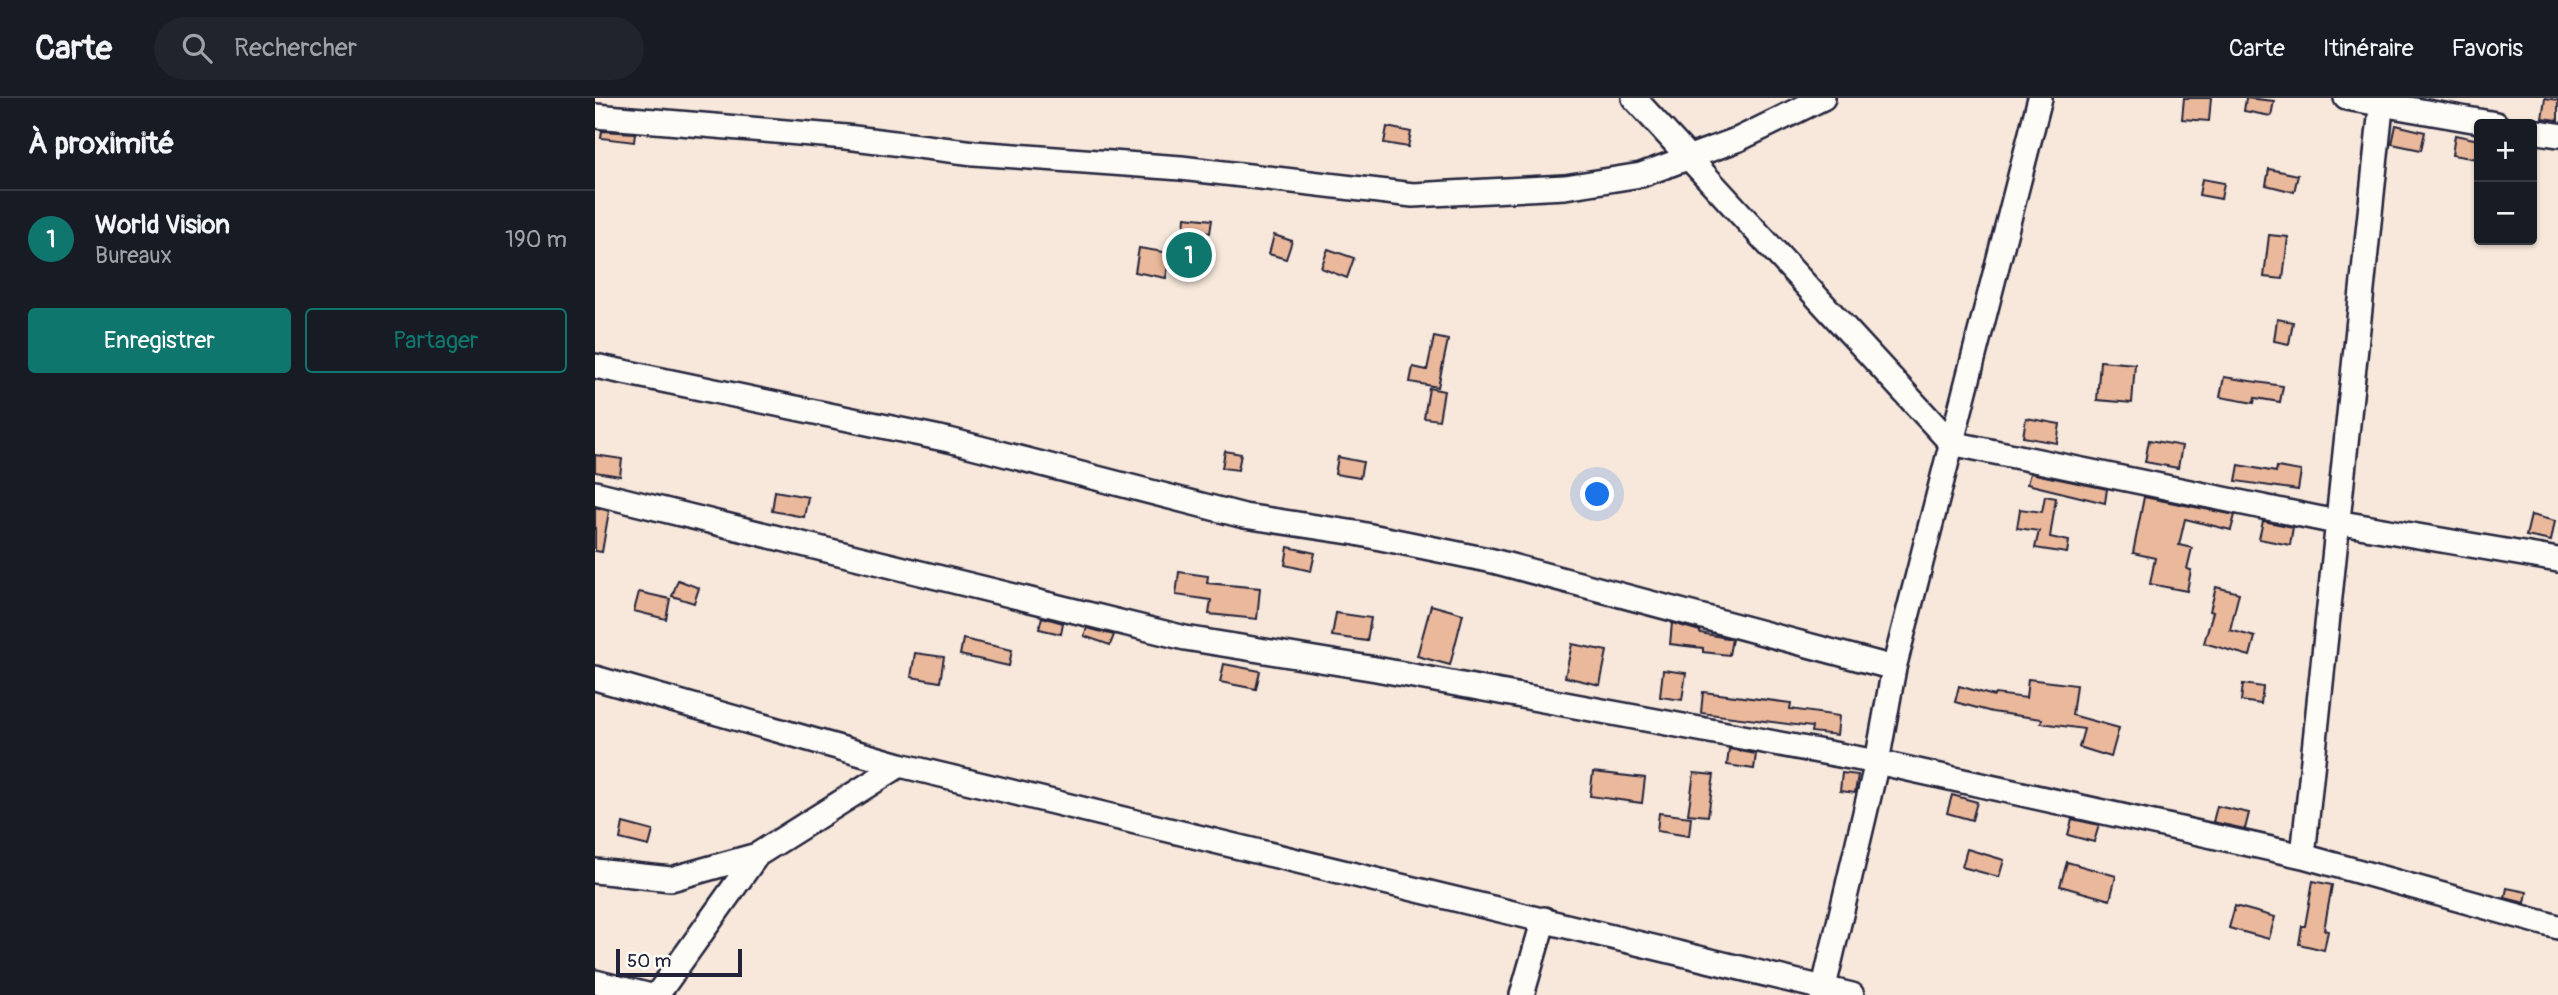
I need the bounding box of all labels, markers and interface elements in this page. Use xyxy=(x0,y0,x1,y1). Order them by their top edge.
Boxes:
search box xyxy=(154,17,644,80)
text: Carte xyxy=(35,28,112,69)
icon: search xyxy=(178,29,216,67)
text: Rechercher xyxy=(234,32,357,64)
text: Carte xyxy=(2229,34,2285,63)
text: Itinéraire xyxy=(2323,34,2414,63)
text: Favoris xyxy=(2452,34,2523,63)
map controls xyxy=(2474,119,2537,245)
button: + xyxy=(2474,119,2537,182)
text: À proximité xyxy=(28,125,174,162)
button: − xyxy=(2474,182,2537,245)
text: World Vision xyxy=(95,209,230,241)
text: 1 xyxy=(47,225,56,254)
text: 190 m xyxy=(505,225,567,254)
pin: 1 xyxy=(1166,229,1212,281)
text: Bureaux xyxy=(95,241,172,270)
button: Enregistrer xyxy=(28,308,291,373)
button: Partager xyxy=(305,308,567,373)
your location xyxy=(1580,477,1614,511)
scale bar xyxy=(616,946,742,978)
text: 50 m xyxy=(627,949,671,973)

